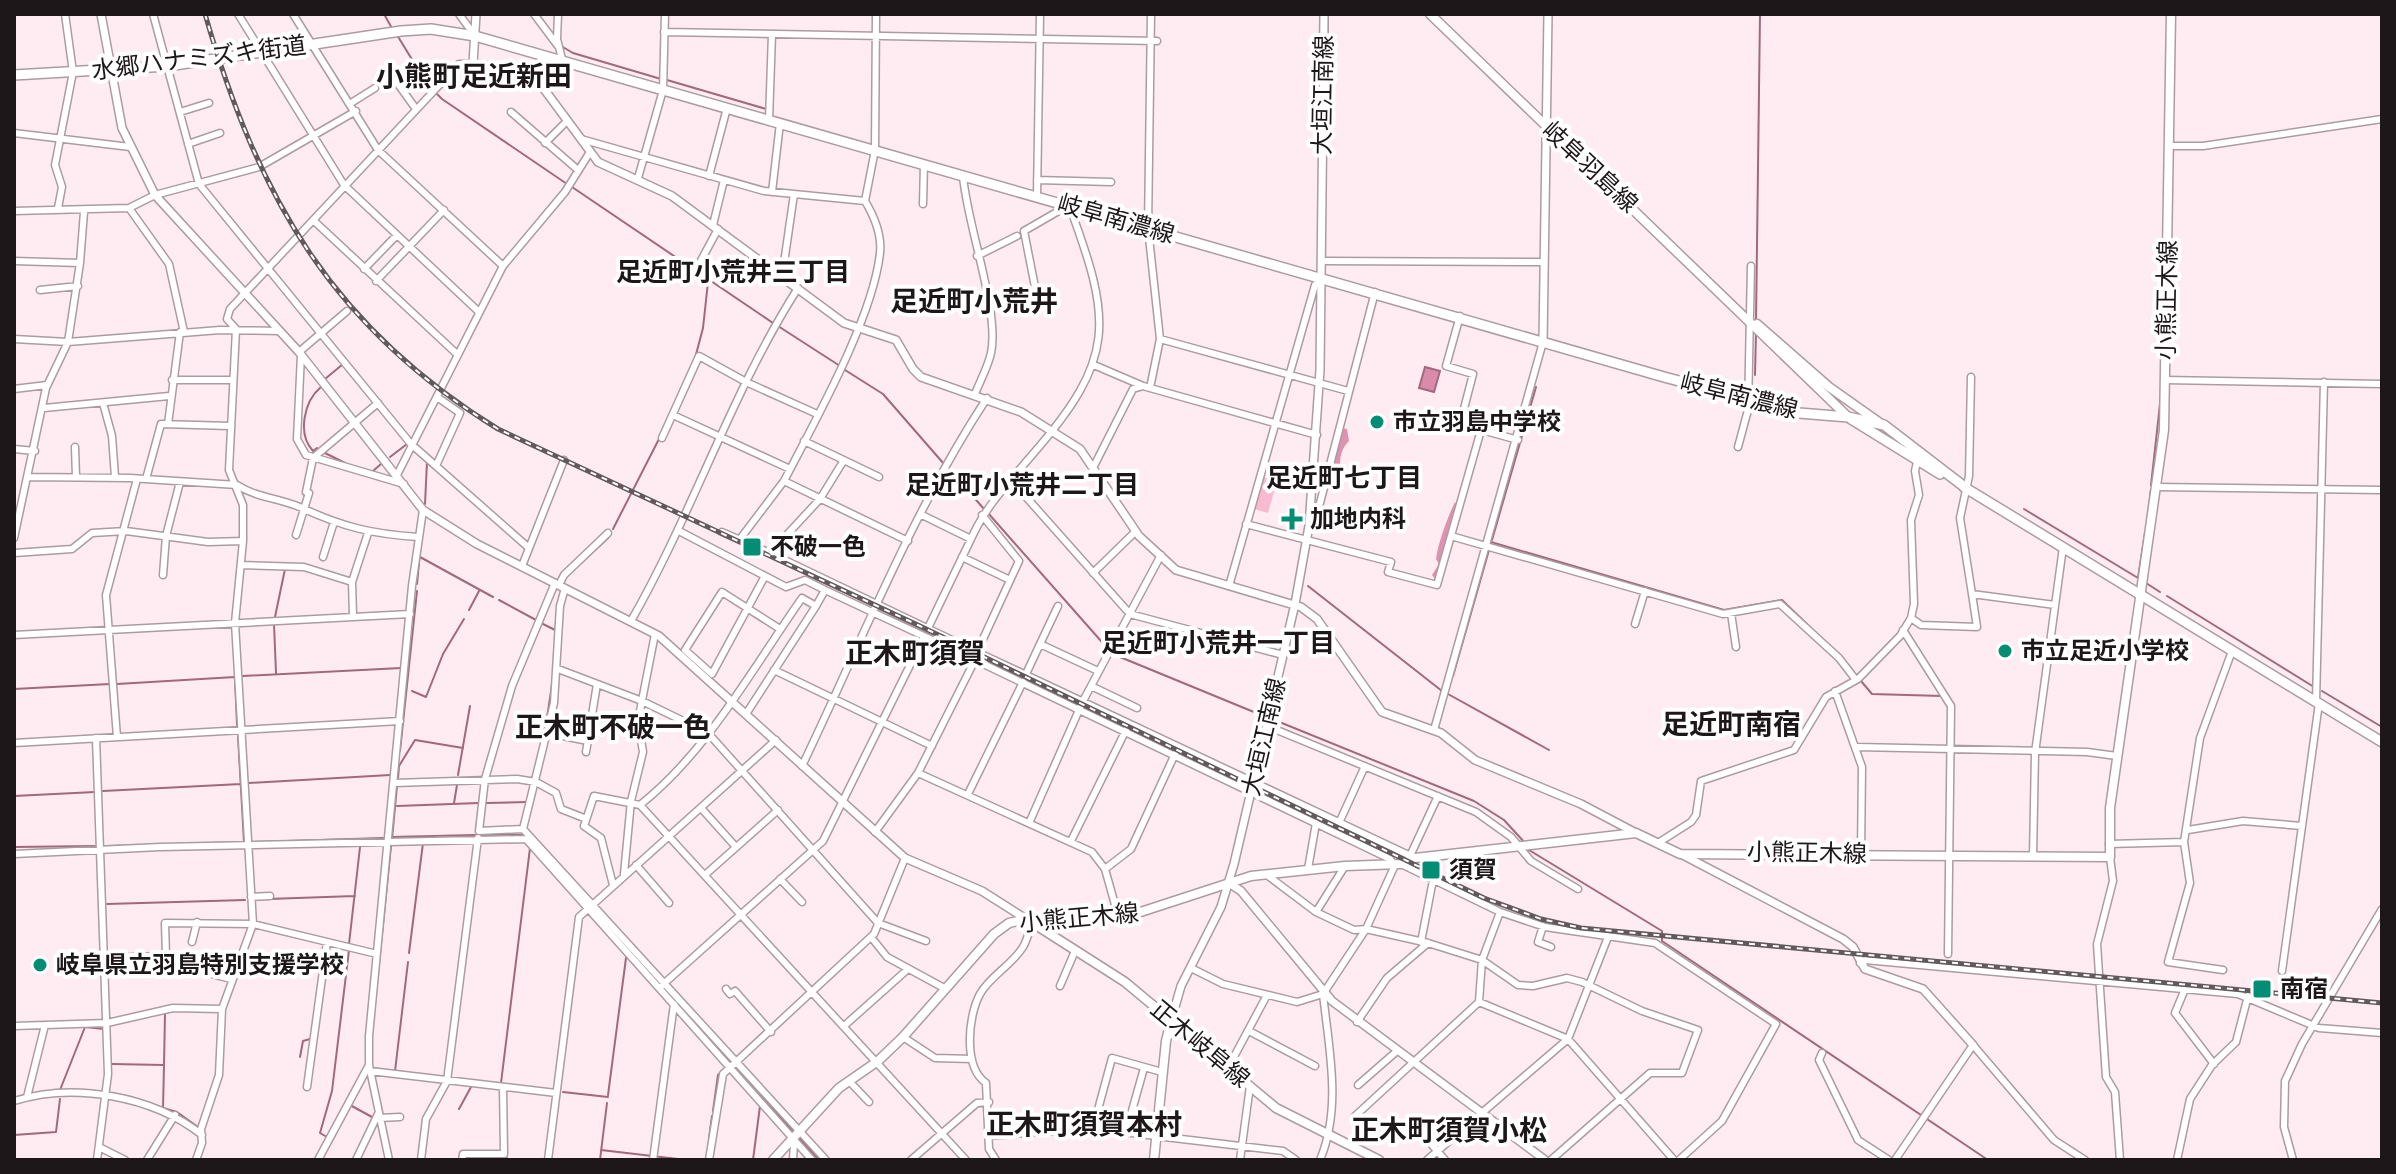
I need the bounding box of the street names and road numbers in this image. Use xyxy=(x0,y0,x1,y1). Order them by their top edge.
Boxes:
street label: 水郷ハナミズキ街道 xyxy=(90,31,308,85)
street label: 大垣江南線 xyxy=(1308,35,1338,155)
street label: 岐阜羽島線 xyxy=(1537,116,1643,218)
street label: 岐阜南濃線 xyxy=(1054,189,1178,249)
street label: 小熊正木線 xyxy=(2152,240,2182,360)
street label: 岐阜南濃線 xyxy=(1677,368,1801,424)
street label: 大垣江南線 xyxy=(1237,675,1291,799)
street label: 小熊正木線 xyxy=(1747,838,1867,868)
street label: 小熊正木線 xyxy=(1018,899,1140,937)
street label: 正木岐阜線 xyxy=(1145,995,1255,1093)

